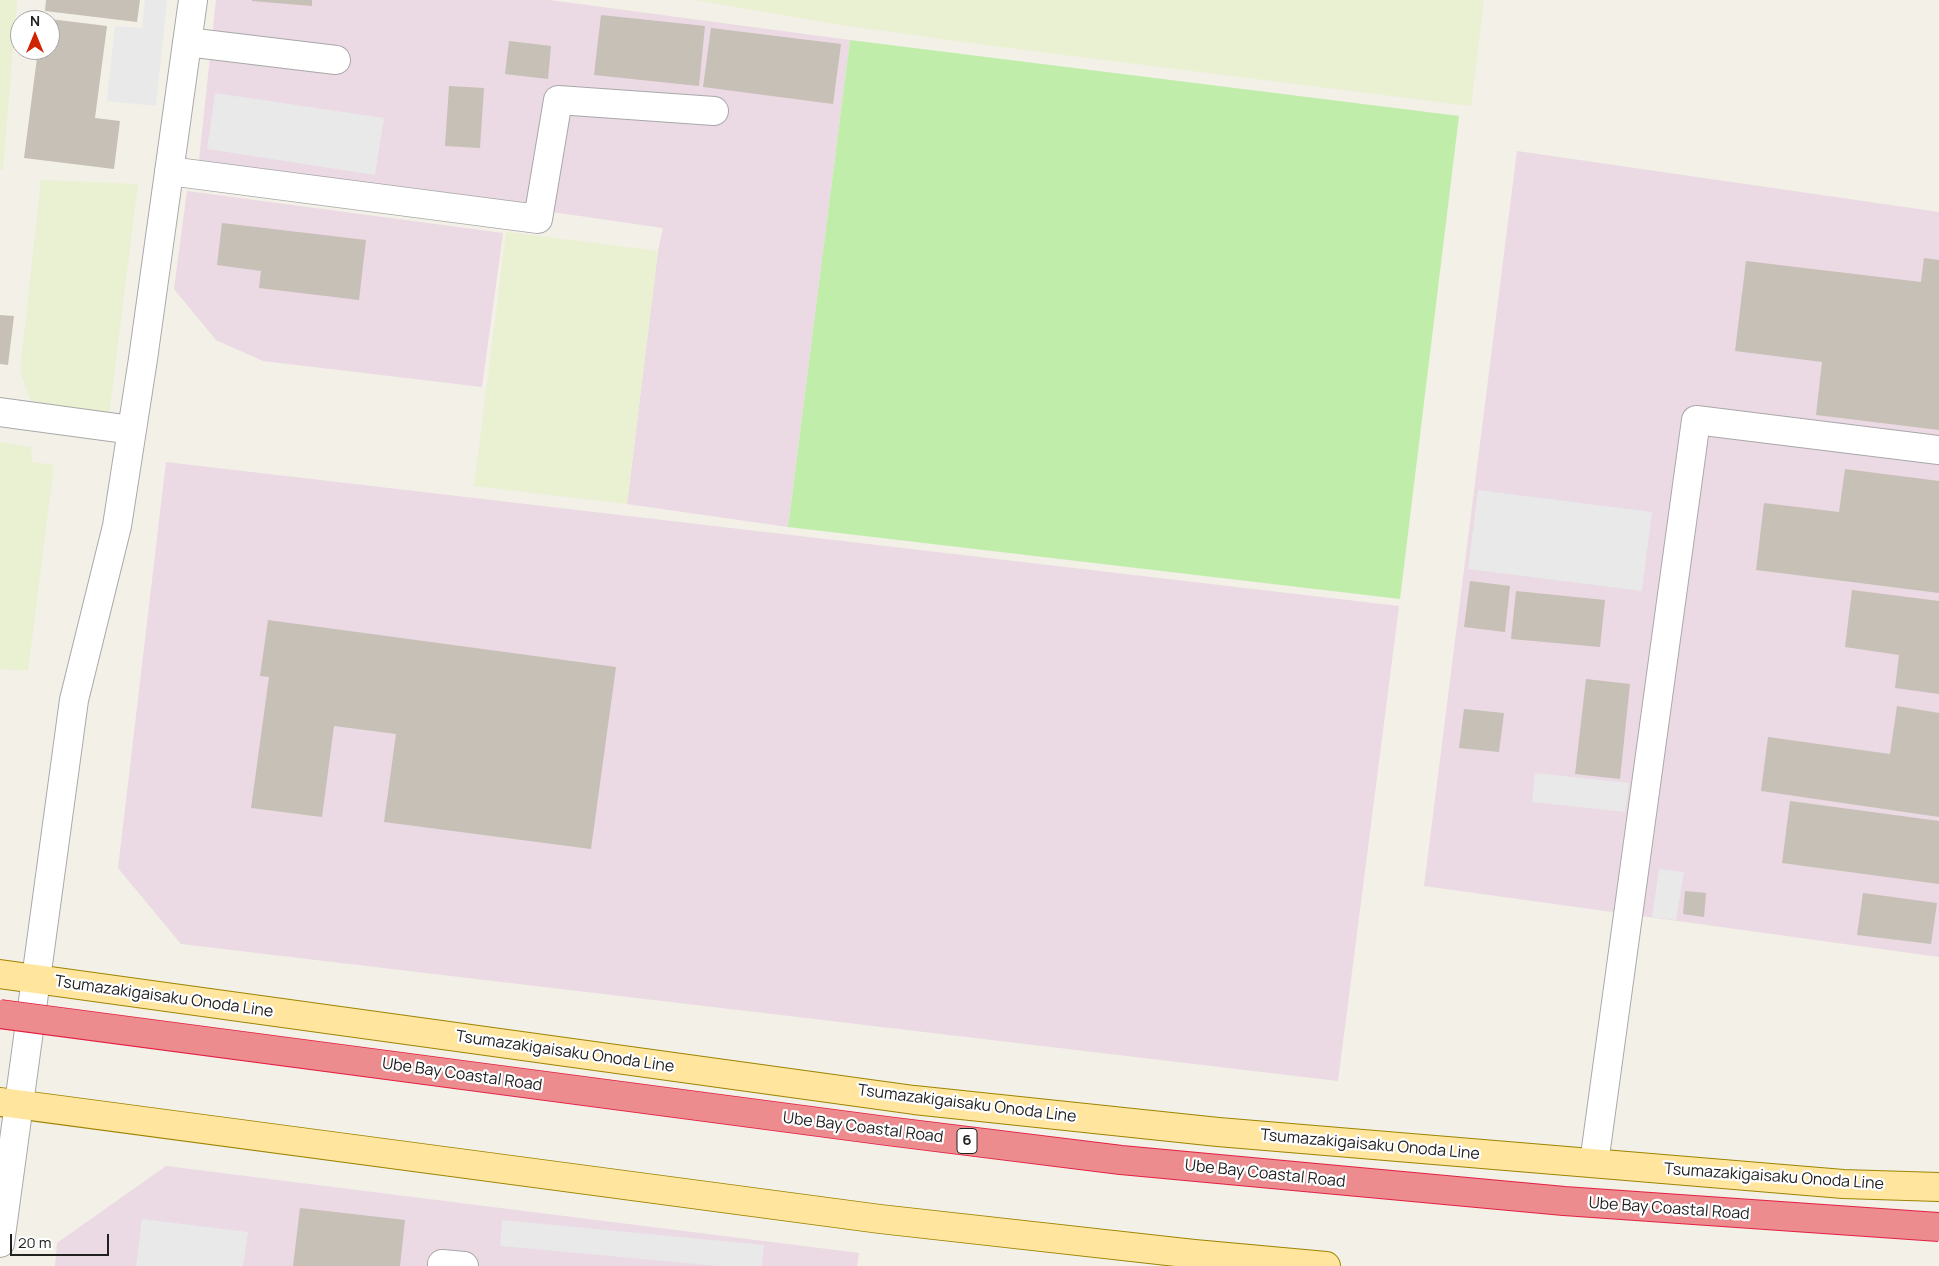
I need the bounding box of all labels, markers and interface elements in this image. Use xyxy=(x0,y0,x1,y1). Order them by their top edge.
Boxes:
north arrow xyxy=(10,10,60,60)
text: N xyxy=(30,11,40,30)
street label: Tsumazakigaisaku Onoda Line xyxy=(54,972,274,1022)
street label: Tsumazakigaisaku Onoda Line xyxy=(455,1027,675,1077)
street label: Ube Bay Coastal Road xyxy=(381,1054,543,1096)
street label: Tsumazakigaisaku Onoda Line xyxy=(857,1081,1077,1127)
street label: Ube Bay Coastal Road xyxy=(782,1109,944,1147)
street label: Tsumazakigaisaku Onoda Line xyxy=(1259,1126,1481,1164)
road number: 6 xyxy=(957,1128,977,1154)
street label: Ube Bay Coastal Road xyxy=(1184,1156,1346,1192)
street label: Tsumazakigaisaku Onoda Line xyxy=(1663,1160,1885,1194)
street label: Ube Bay Coastal Road xyxy=(1588,1194,1750,1224)
scale bar xyxy=(12,1224,111,1256)
text: 20 m xyxy=(18,1232,51,1253)

